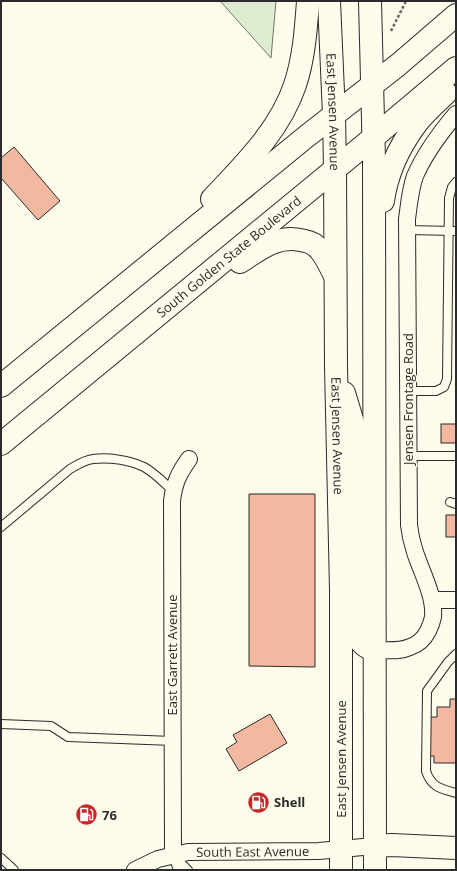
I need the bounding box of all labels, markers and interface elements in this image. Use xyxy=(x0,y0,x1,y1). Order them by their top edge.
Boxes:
street label: East Jensen Avenue xyxy=(322,53,344,171)
street label: South Golden State Boulevard xyxy=(153,192,305,321)
street label: Jensen Frontage Road xyxy=(399,333,417,467)
street label: East Jensen Avenue xyxy=(327,377,348,495)
street label: East Garrett Avenue xyxy=(163,594,181,716)
street label: East Jensen Avenue xyxy=(332,700,350,818)
fuel station icon: Shell xyxy=(245,789,271,815)
place label: Shell xyxy=(274,793,305,811)
fuel station icon: 76 xyxy=(74,802,100,828)
place label: 76 xyxy=(102,806,117,824)
street label: South East Avenue xyxy=(196,842,309,861)

